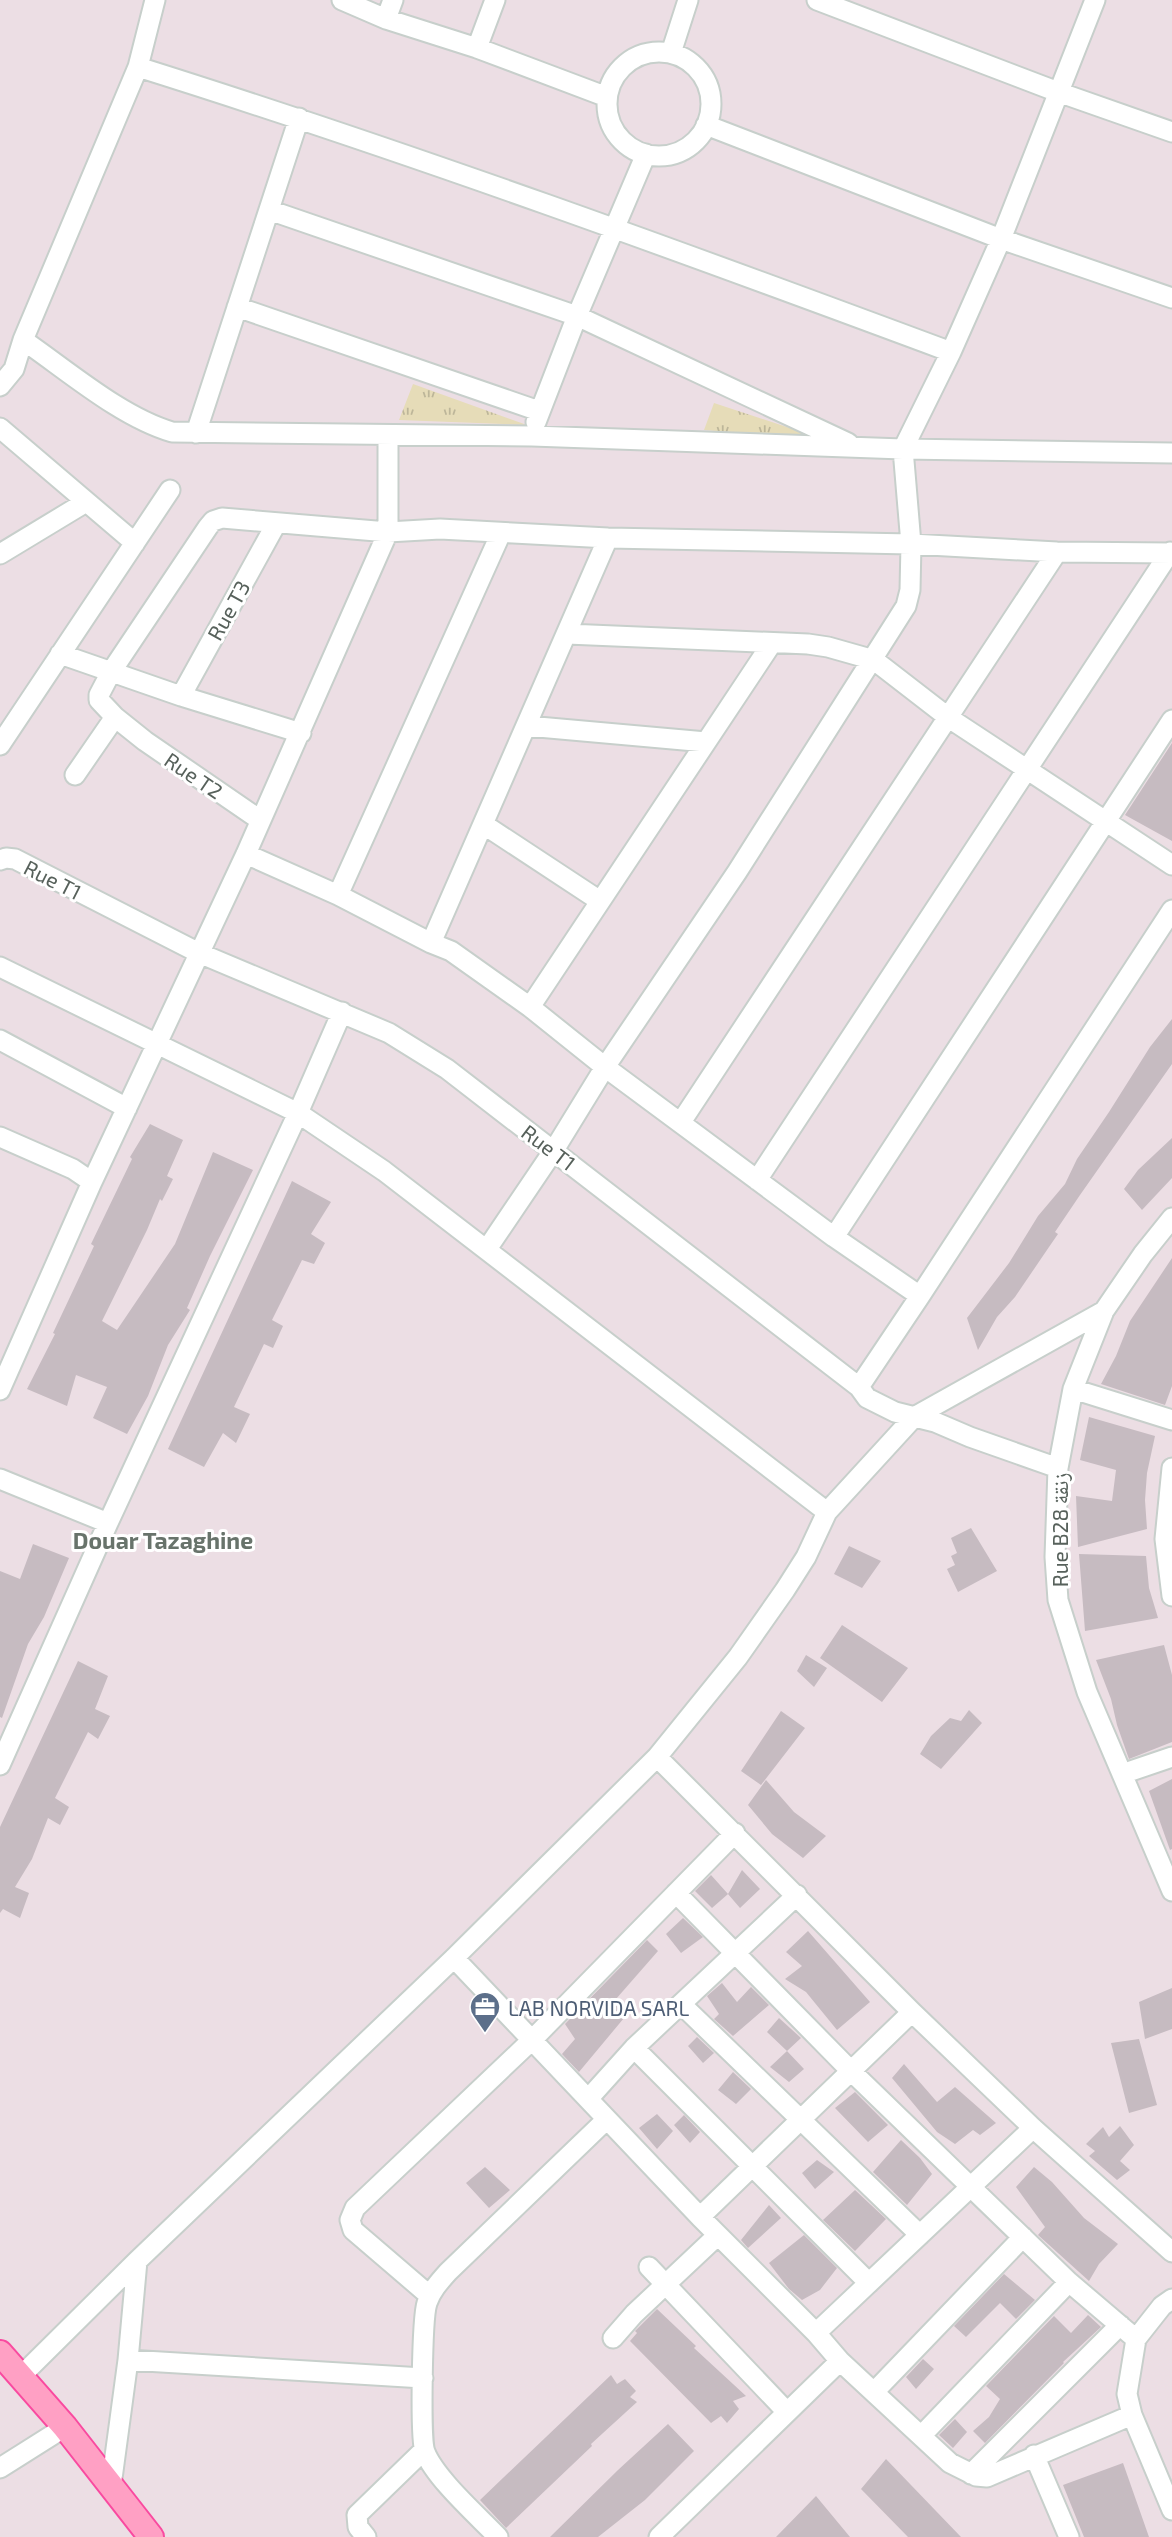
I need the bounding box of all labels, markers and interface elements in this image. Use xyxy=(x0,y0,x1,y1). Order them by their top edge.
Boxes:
street label: Rue T3 xyxy=(201,576,255,644)
street label: Rue T2 xyxy=(160,747,228,803)
street label: Rue T1 xyxy=(20,854,86,904)
street label: Rue T1 xyxy=(517,1119,581,1175)
street label: Rue B28 زنقة xyxy=(1047,1473,1072,1587)
district label: Douar Tazaghine xyxy=(73,1526,253,1554)
office icon: LAB NORVIDA SARL xyxy=(468,1990,502,2034)
place label: LAB NORVIDA SARL xyxy=(508,1995,689,2020)

